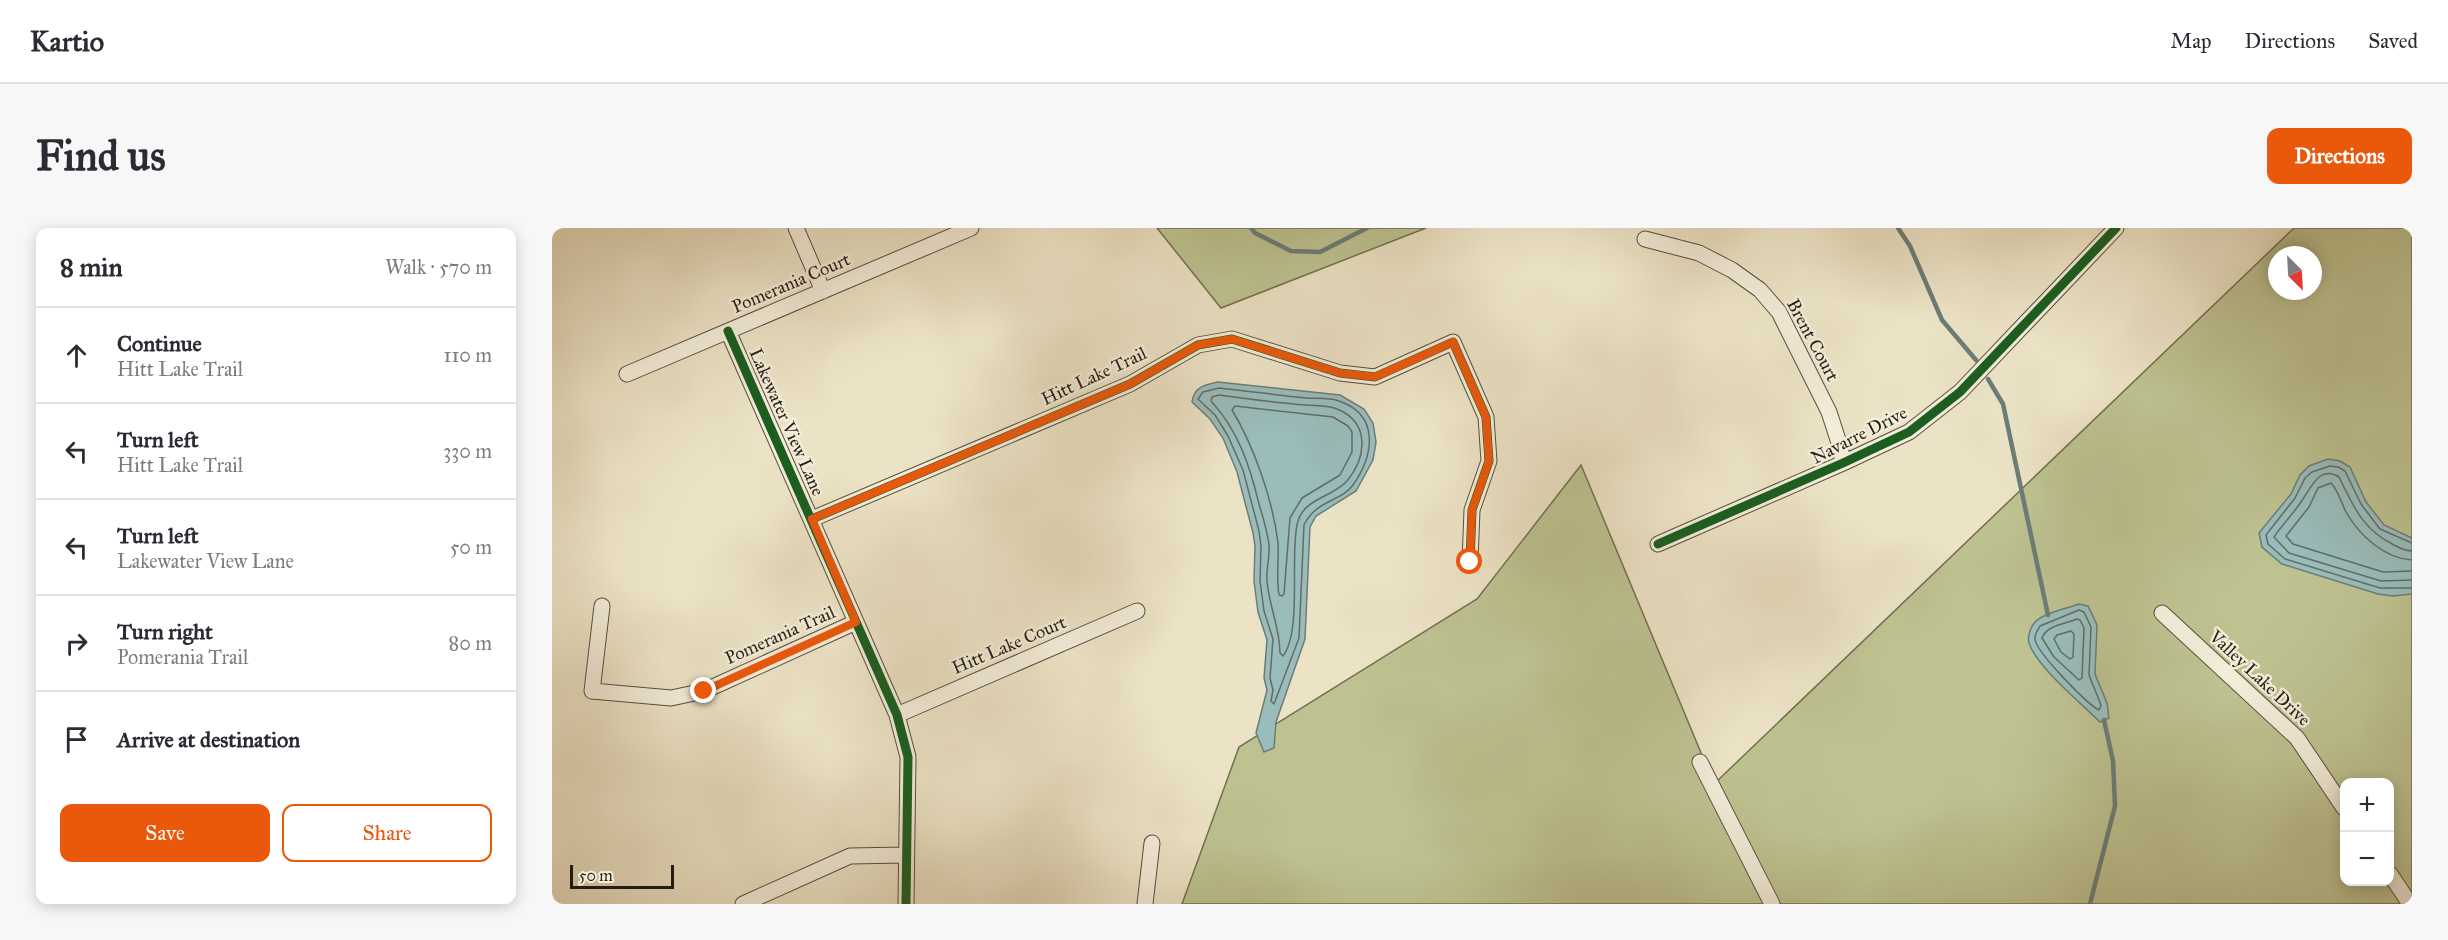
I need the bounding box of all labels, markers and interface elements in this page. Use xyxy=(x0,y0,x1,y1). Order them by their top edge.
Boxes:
text: Kartio xyxy=(30,24,104,59)
text: Map xyxy=(2171,28,2212,54)
text: Directions xyxy=(2245,28,2335,54)
text: Saved xyxy=(2368,28,2418,54)
button: Directions xyxy=(2267,128,2412,184)
text: Find us xyxy=(36,130,166,182)
north arrow xyxy=(2268,246,2322,300)
street label: Pomerania Court xyxy=(729,248,854,318)
text: 8 min xyxy=(60,251,123,283)
text: Walk · 570 m xyxy=(385,255,492,279)
street label: Brent Court xyxy=(1782,295,1844,385)
text: Continue xyxy=(117,330,202,357)
icon: ahead xyxy=(60,339,93,372)
street label: Hitt Lake Trail xyxy=(1038,342,1150,410)
text: 110 m xyxy=(444,343,492,367)
street label: Lakewater View Lane xyxy=(745,345,829,499)
text: Hitt Lake Trail xyxy=(117,357,243,381)
street label: Navarre Drive xyxy=(1807,401,1911,469)
text: Turn left xyxy=(117,426,199,453)
icon: left xyxy=(60,435,93,468)
text: 330 m xyxy=(443,439,492,463)
text: Hitt Lake Trail xyxy=(117,453,243,477)
text: Turn left xyxy=(117,522,199,549)
icon: left xyxy=(60,531,93,564)
text: 50 m xyxy=(450,535,492,559)
route start xyxy=(1456,548,1482,574)
text: Lakewater View Lane xyxy=(117,549,294,573)
street label: Pomerania Trail xyxy=(722,601,839,669)
street label: Hitt Lake Court xyxy=(949,611,1070,679)
text: Turn right xyxy=(117,618,213,645)
street label: Valley Lake Drive xyxy=(2204,625,2315,730)
icon: right xyxy=(60,627,93,660)
text: 80 m xyxy=(449,631,492,655)
text: Pomerania Trail xyxy=(117,645,248,669)
route end xyxy=(690,677,716,703)
icon: arrive xyxy=(60,723,93,756)
text: Arrive at destination xyxy=(117,726,300,753)
map controls xyxy=(2340,778,2394,886)
button: + xyxy=(2340,778,2394,832)
button: Save xyxy=(60,804,270,862)
button: Share xyxy=(282,804,492,862)
button: − xyxy=(2340,832,2394,886)
scale bar xyxy=(570,862,674,890)
text: 50 m xyxy=(579,866,613,885)

